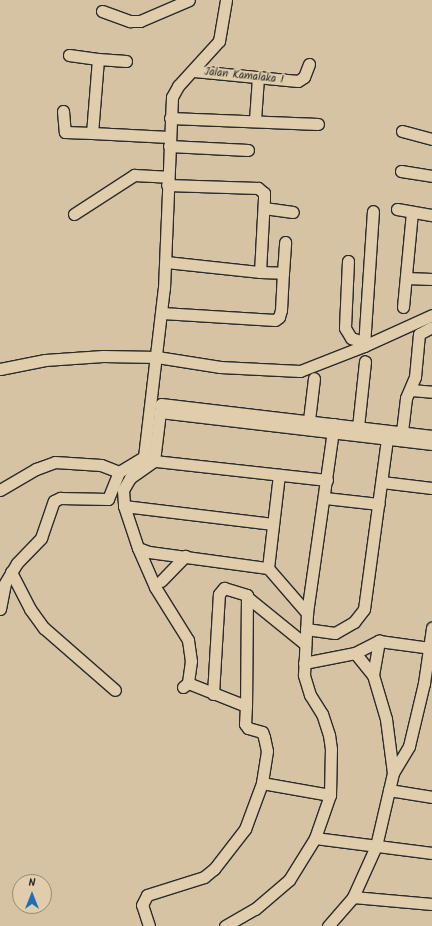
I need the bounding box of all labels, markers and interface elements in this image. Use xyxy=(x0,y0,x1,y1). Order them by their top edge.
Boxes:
street label: Jalan Kamalaka I xyxy=(204,65,284,87)
north arrow xyxy=(12,874,52,914)
text: N xyxy=(29,874,35,892)

